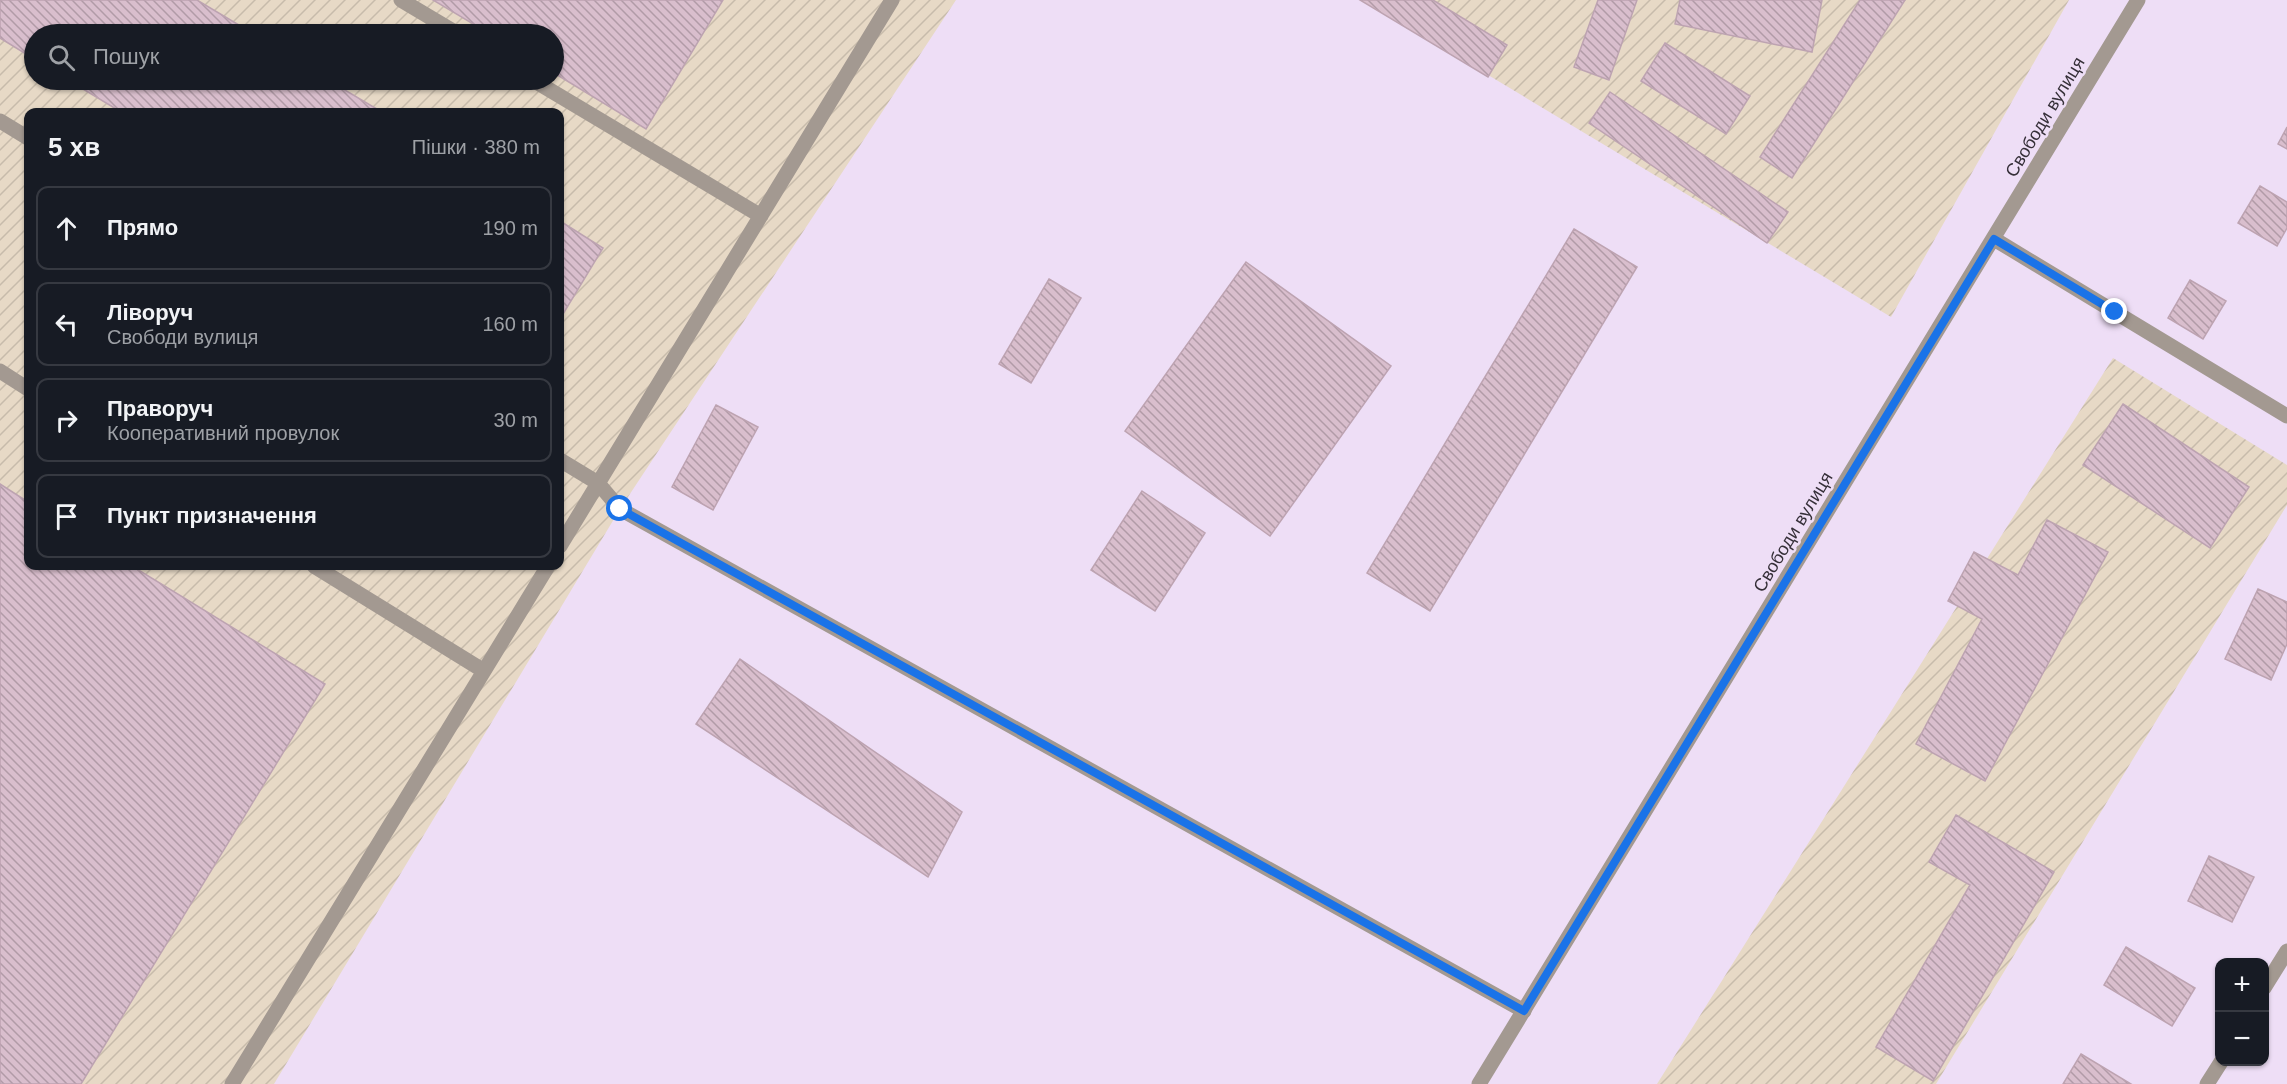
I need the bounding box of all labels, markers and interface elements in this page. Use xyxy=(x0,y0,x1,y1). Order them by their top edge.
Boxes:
search box xyxy=(24,24,564,90)
icon: search xyxy=(45,41,78,74)
text: Пошук xyxy=(93,44,159,69)
street label: Свободи вулиця xyxy=(2001,53,2089,181)
text: 5 хв xyxy=(48,132,100,162)
text: Пішки · 380 m xyxy=(412,136,540,158)
icon: ahead xyxy=(50,212,83,245)
text: Прямо xyxy=(107,215,178,240)
text: 190 m xyxy=(482,217,538,239)
route end xyxy=(2101,298,2127,324)
text: Ліворуч xyxy=(107,300,193,325)
icon: left xyxy=(50,308,83,341)
text: 160 m xyxy=(482,313,538,335)
text: Свободи вулиця xyxy=(107,326,258,348)
text: Праворуч xyxy=(107,396,213,421)
icon: right xyxy=(50,404,83,437)
text: 30 m xyxy=(494,409,538,431)
text: Кооперативний провулок xyxy=(107,422,339,444)
street label: Свободи вулиця xyxy=(1749,468,1837,596)
route start xyxy=(606,495,632,521)
icon: arrive xyxy=(50,500,83,533)
text: Пункт призначення xyxy=(107,503,317,528)
map controls xyxy=(2215,958,2269,1066)
button: + xyxy=(2215,958,2269,1012)
button: − xyxy=(2215,1012,2269,1066)

